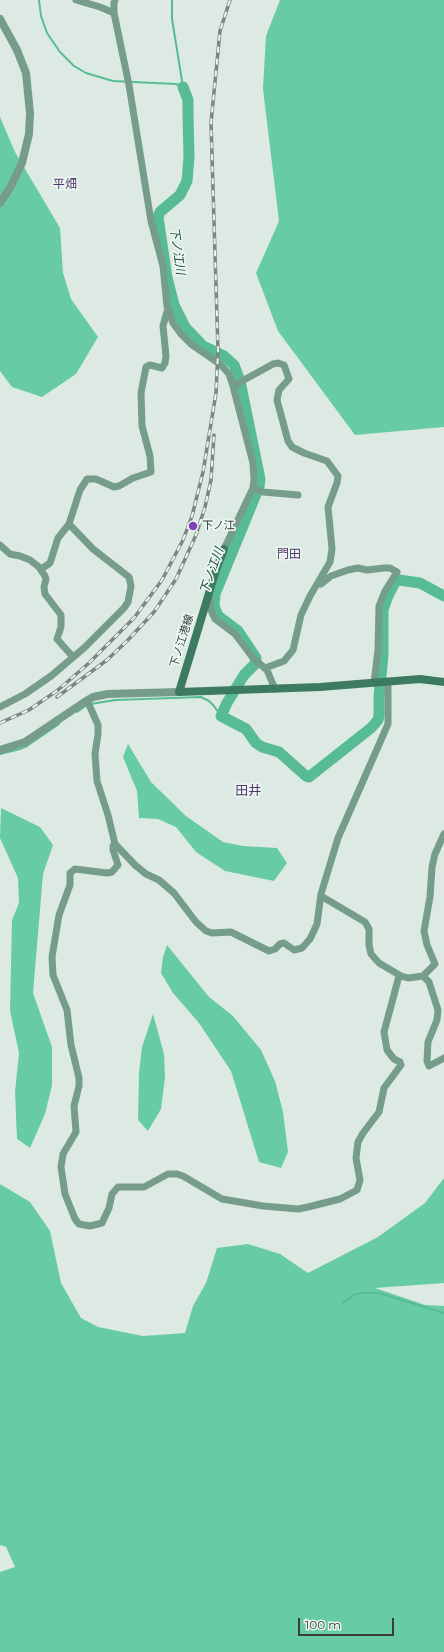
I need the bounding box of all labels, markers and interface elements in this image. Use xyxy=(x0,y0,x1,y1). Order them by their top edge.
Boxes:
district label: 平畑 xyxy=(53,177,77,191)
water label: 下ノ江川 xyxy=(167,226,187,276)
place label: 下ノ江 xyxy=(202,519,235,533)
marker: 下ノ江 xyxy=(187,520,199,532)
water label: 下ノ江川 xyxy=(197,546,227,596)
district label: 門田 xyxy=(277,547,301,561)
street label: 下ノ江港線 xyxy=(168,613,196,669)
district label: 田井 xyxy=(235,783,261,799)
scale bar xyxy=(300,1610,396,1636)
text: 100 m xyxy=(305,1617,341,1632)

